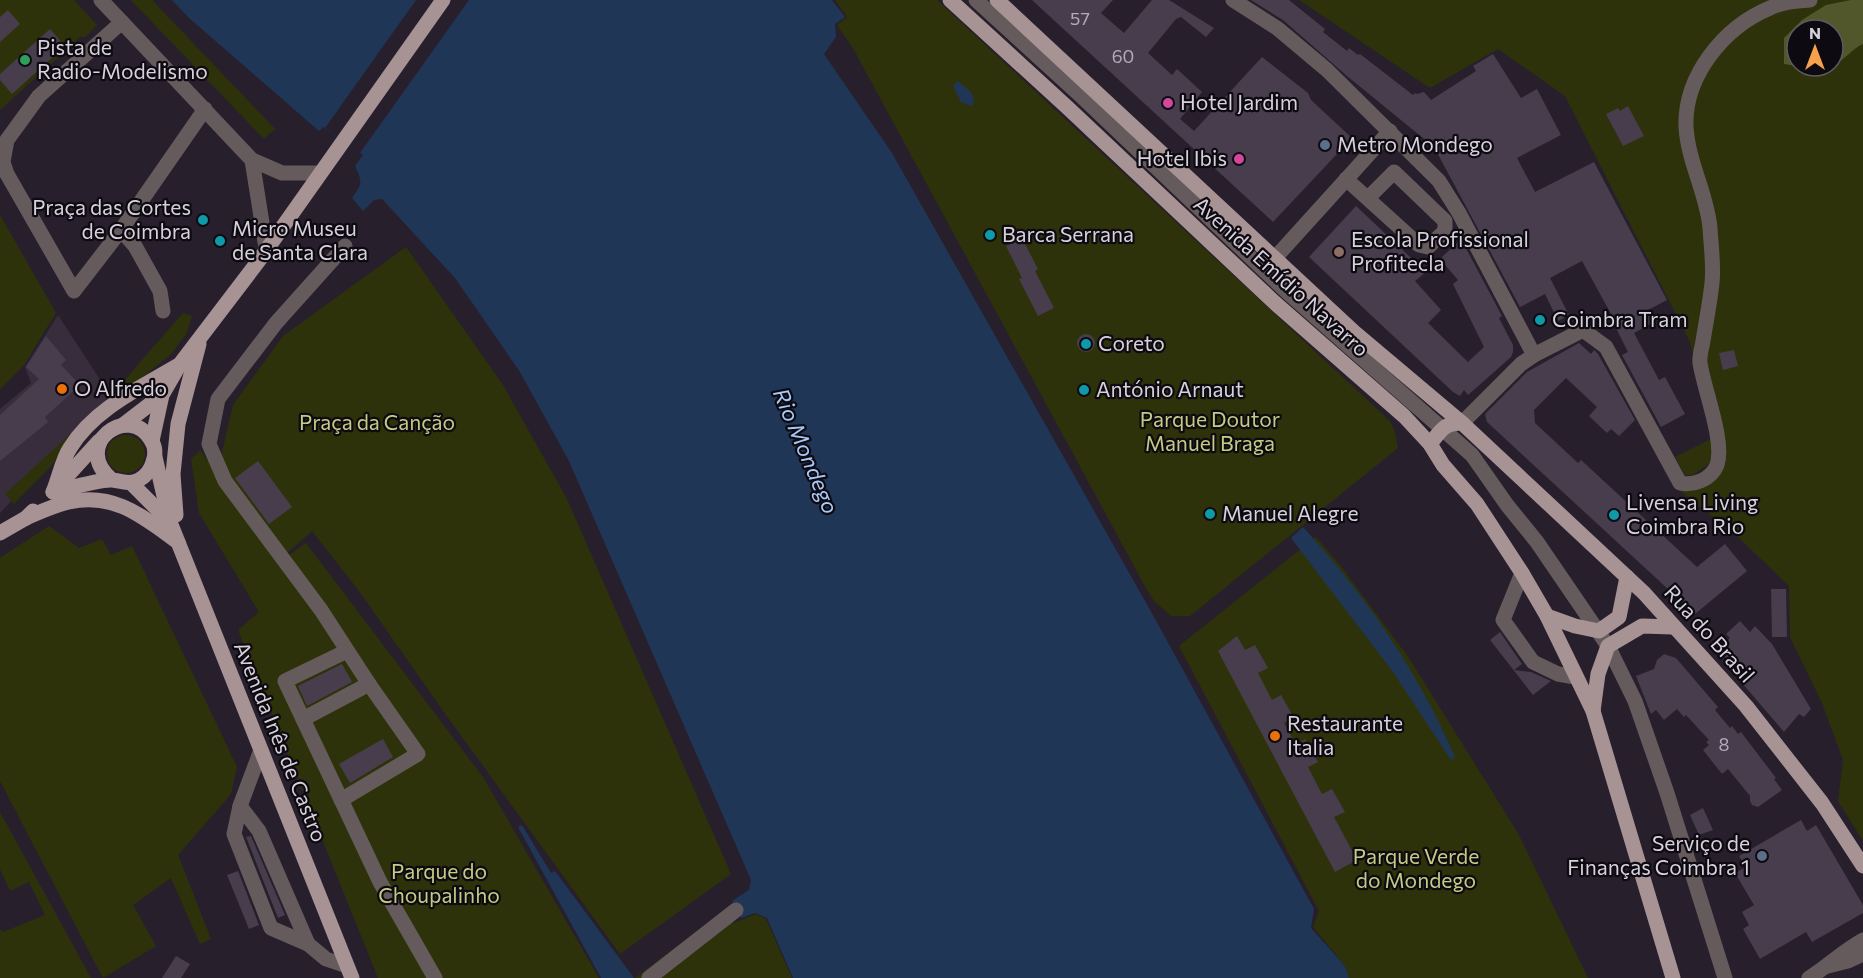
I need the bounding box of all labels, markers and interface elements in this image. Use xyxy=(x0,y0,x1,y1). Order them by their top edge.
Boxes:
house number: 57 xyxy=(1070,7,1090,29)
north arrow xyxy=(1785,18,1845,78)
text: N xyxy=(1809,23,1821,42)
place label: Pista de Radio-Modelismo xyxy=(37,34,208,83)
house number: 60 xyxy=(1112,45,1134,67)
marker: Pista de Radio-Modelismo xyxy=(18,53,32,67)
place label: Hotel Jardim xyxy=(1180,89,1298,114)
marker: Hotel Jardim xyxy=(1161,96,1175,110)
place label: Metro Mondego xyxy=(1337,131,1493,156)
marker: Metro Mondego xyxy=(1318,138,1332,152)
place label: Hotel Ibis xyxy=(1137,145,1227,170)
marker: Hotel Ibis xyxy=(1232,152,1246,166)
street label: Avenida Emídio Navarro xyxy=(1189,191,1375,361)
place label: Praça das Cortes de Coimbra xyxy=(32,194,191,243)
marker: Praça das Cortes de Coimbra xyxy=(196,213,210,227)
place label: Micro Museu de Santa Clara xyxy=(232,215,368,264)
place label: Barca Serrana xyxy=(1002,221,1134,246)
place label: Escola Profissional Profitecla xyxy=(1351,226,1529,275)
marker: Barca Serrana xyxy=(983,228,997,242)
marker: Micro Museu de Santa Clara xyxy=(213,234,227,248)
marker: Escola Profissional Profitecla xyxy=(1332,245,1346,259)
place label: Coimbra Tram xyxy=(1552,306,1687,331)
marker: Coimbra Tram xyxy=(1533,313,1547,327)
place label: Coreto xyxy=(1098,330,1165,355)
marker: Coreto xyxy=(1079,337,1093,351)
place label: O Alfredo xyxy=(74,375,167,400)
place label: António Arnaut xyxy=(1096,376,1244,401)
marker: O Alfredo xyxy=(55,382,69,396)
marker: António Arnaut xyxy=(1077,383,1091,397)
water label: Rio Mondego xyxy=(768,384,845,518)
park label: Parque Doutor Manuel Braga xyxy=(1140,406,1280,455)
park label: Praça da Canção xyxy=(299,409,455,434)
place label: Livensa Living Coimbra Rio xyxy=(1626,489,1759,538)
place label: Manuel Alegre xyxy=(1222,500,1358,525)
marker: Manuel Alegre xyxy=(1203,507,1217,521)
marker: Livensa Living Coimbra Rio xyxy=(1607,508,1621,522)
street label: Rua do Brasil xyxy=(1660,579,1760,687)
street label: Avenida Inês de Castro xyxy=(230,638,333,845)
place label: Restaurante Italia xyxy=(1287,710,1403,759)
marker: Restaurante Italia xyxy=(1268,729,1282,743)
house number: 8 xyxy=(1719,733,1730,755)
place label: Serviço de Finanças Coimbra 1 xyxy=(1567,830,1750,879)
park label: Parque Verde do Mondego xyxy=(1353,843,1479,892)
marker: Serviço de Finanças Coimbra 1 xyxy=(1755,849,1769,863)
park label: Parque do Choupalinho xyxy=(378,858,500,907)

